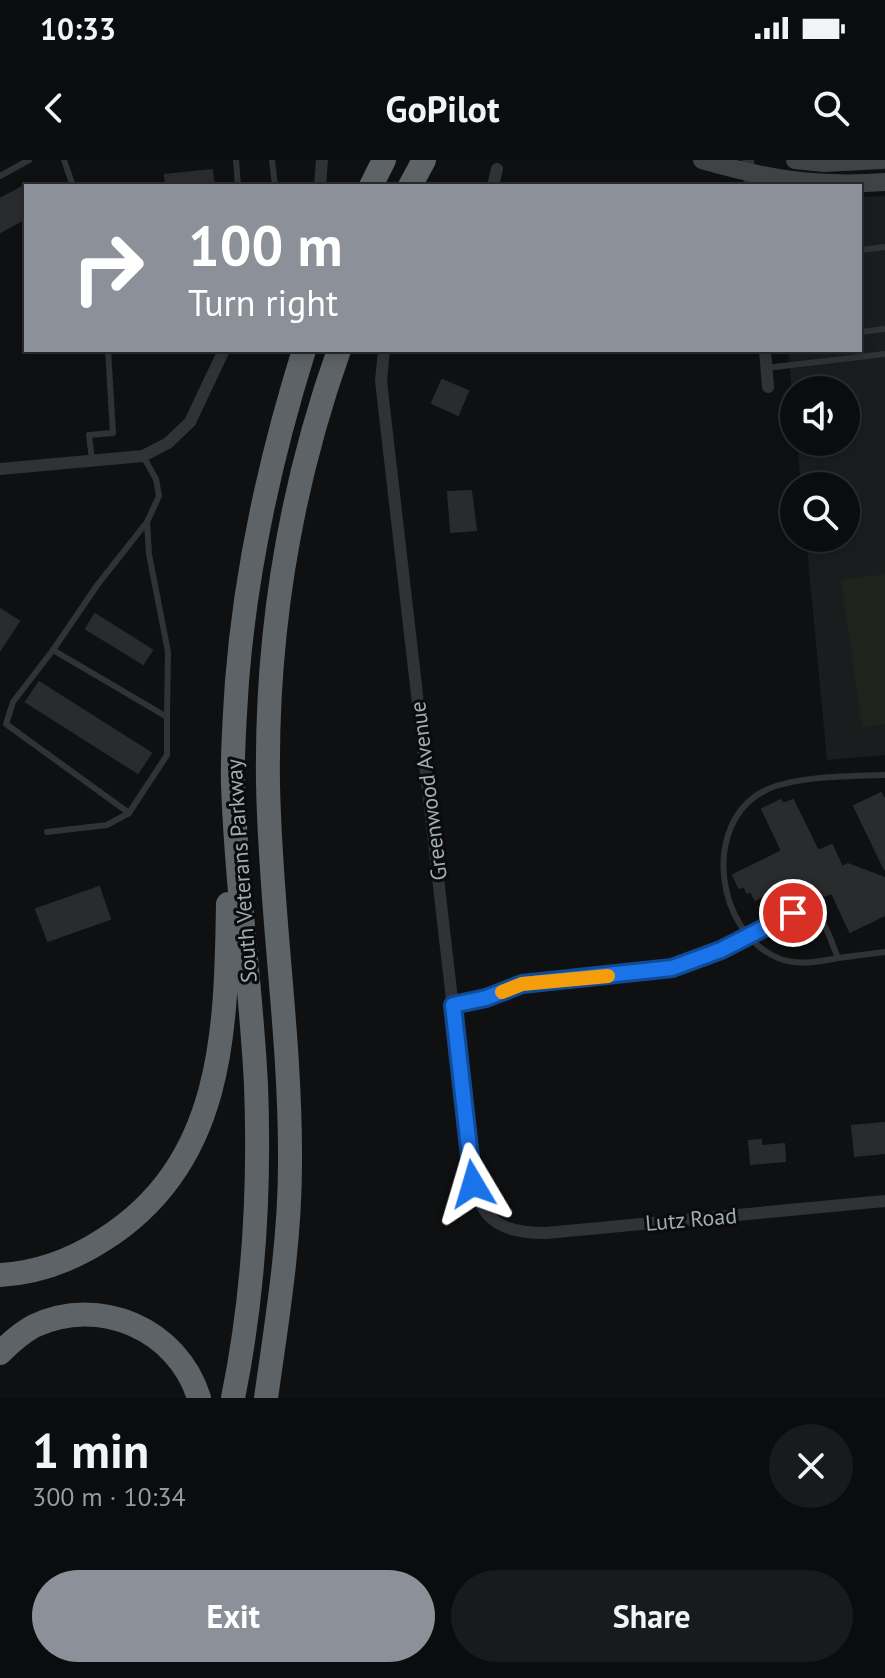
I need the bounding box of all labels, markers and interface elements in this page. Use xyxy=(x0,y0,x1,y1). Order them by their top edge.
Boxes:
text: 10:33 xyxy=(40,9,116,48)
text: GoPilot xyxy=(385,85,500,132)
icon: back xyxy=(32,86,76,130)
icon: search xyxy=(809,86,853,130)
text: 100 m xyxy=(188,209,343,281)
icon: right xyxy=(56,216,160,320)
text: Turn right xyxy=(188,279,338,326)
map controls xyxy=(780,376,860,552)
button: sound xyxy=(780,376,860,456)
button: search xyxy=(780,472,860,552)
street label: Greenwood Avenue xyxy=(403,700,453,882)
street label: South Veterans Parkway xyxy=(219,757,263,984)
pin xyxy=(759,879,827,947)
icon: arrive xyxy=(771,891,815,935)
position arrow xyxy=(431,1142,515,1226)
street label: Lutz Road xyxy=(644,1201,738,1237)
text: 1 min xyxy=(32,1419,149,1481)
button: close xyxy=(769,1424,853,1508)
text: 300 m · 10:34 xyxy=(32,1480,186,1513)
button: Exit xyxy=(32,1570,435,1662)
button: Share xyxy=(451,1570,853,1662)

